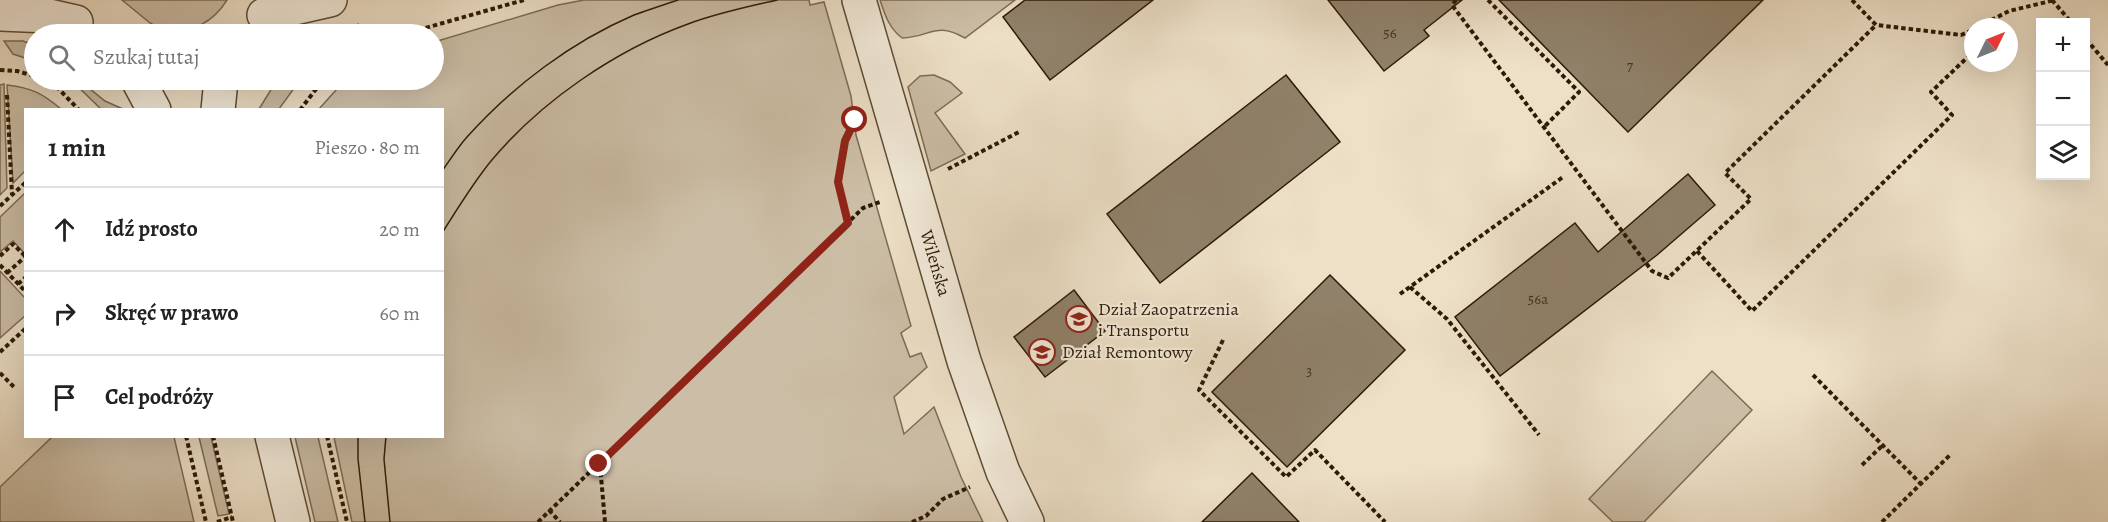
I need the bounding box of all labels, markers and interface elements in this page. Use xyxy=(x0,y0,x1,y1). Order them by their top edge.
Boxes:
north arrow xyxy=(1964,18,2018,72)
map controls xyxy=(2036,18,2090,180)
button: + xyxy=(2036,18,2090,72)
house number: 56 xyxy=(1383,23,1397,43)
search box xyxy=(24,24,444,90)
icon: search xyxy=(45,41,78,74)
text: Szukaj tutaj xyxy=(93,42,199,72)
house number: 7 xyxy=(1627,56,1634,76)
button: − xyxy=(2036,72,2090,126)
route start xyxy=(841,106,867,132)
button: layers xyxy=(2036,126,2090,180)
text: 1 min xyxy=(48,130,106,165)
text: Pieszo · 80 m xyxy=(315,134,420,161)
icon: ahead xyxy=(48,213,81,246)
text: Idź prosto xyxy=(105,214,198,244)
text: 20 m xyxy=(379,216,420,243)
street label: Wileńska xyxy=(914,226,957,300)
house number: 56a xyxy=(1528,289,1548,309)
icon: right xyxy=(48,297,81,330)
place label: Dział Zaopatrzenia i Transportu xyxy=(1098,297,1239,342)
text: Skręć w prawo xyxy=(105,298,239,328)
text: 60 m xyxy=(380,300,420,327)
school or university icon: Dział Zaopatrzenia i Transportu xyxy=(1064,304,1094,334)
school or university icon: Dział Remontowy xyxy=(1027,337,1057,367)
place label: Dział Remontowy xyxy=(1062,340,1193,364)
house number: 3 xyxy=(1306,361,1312,381)
icon: arrive xyxy=(48,381,81,414)
text: Cel podróży xyxy=(105,382,213,412)
route end xyxy=(585,450,611,476)

